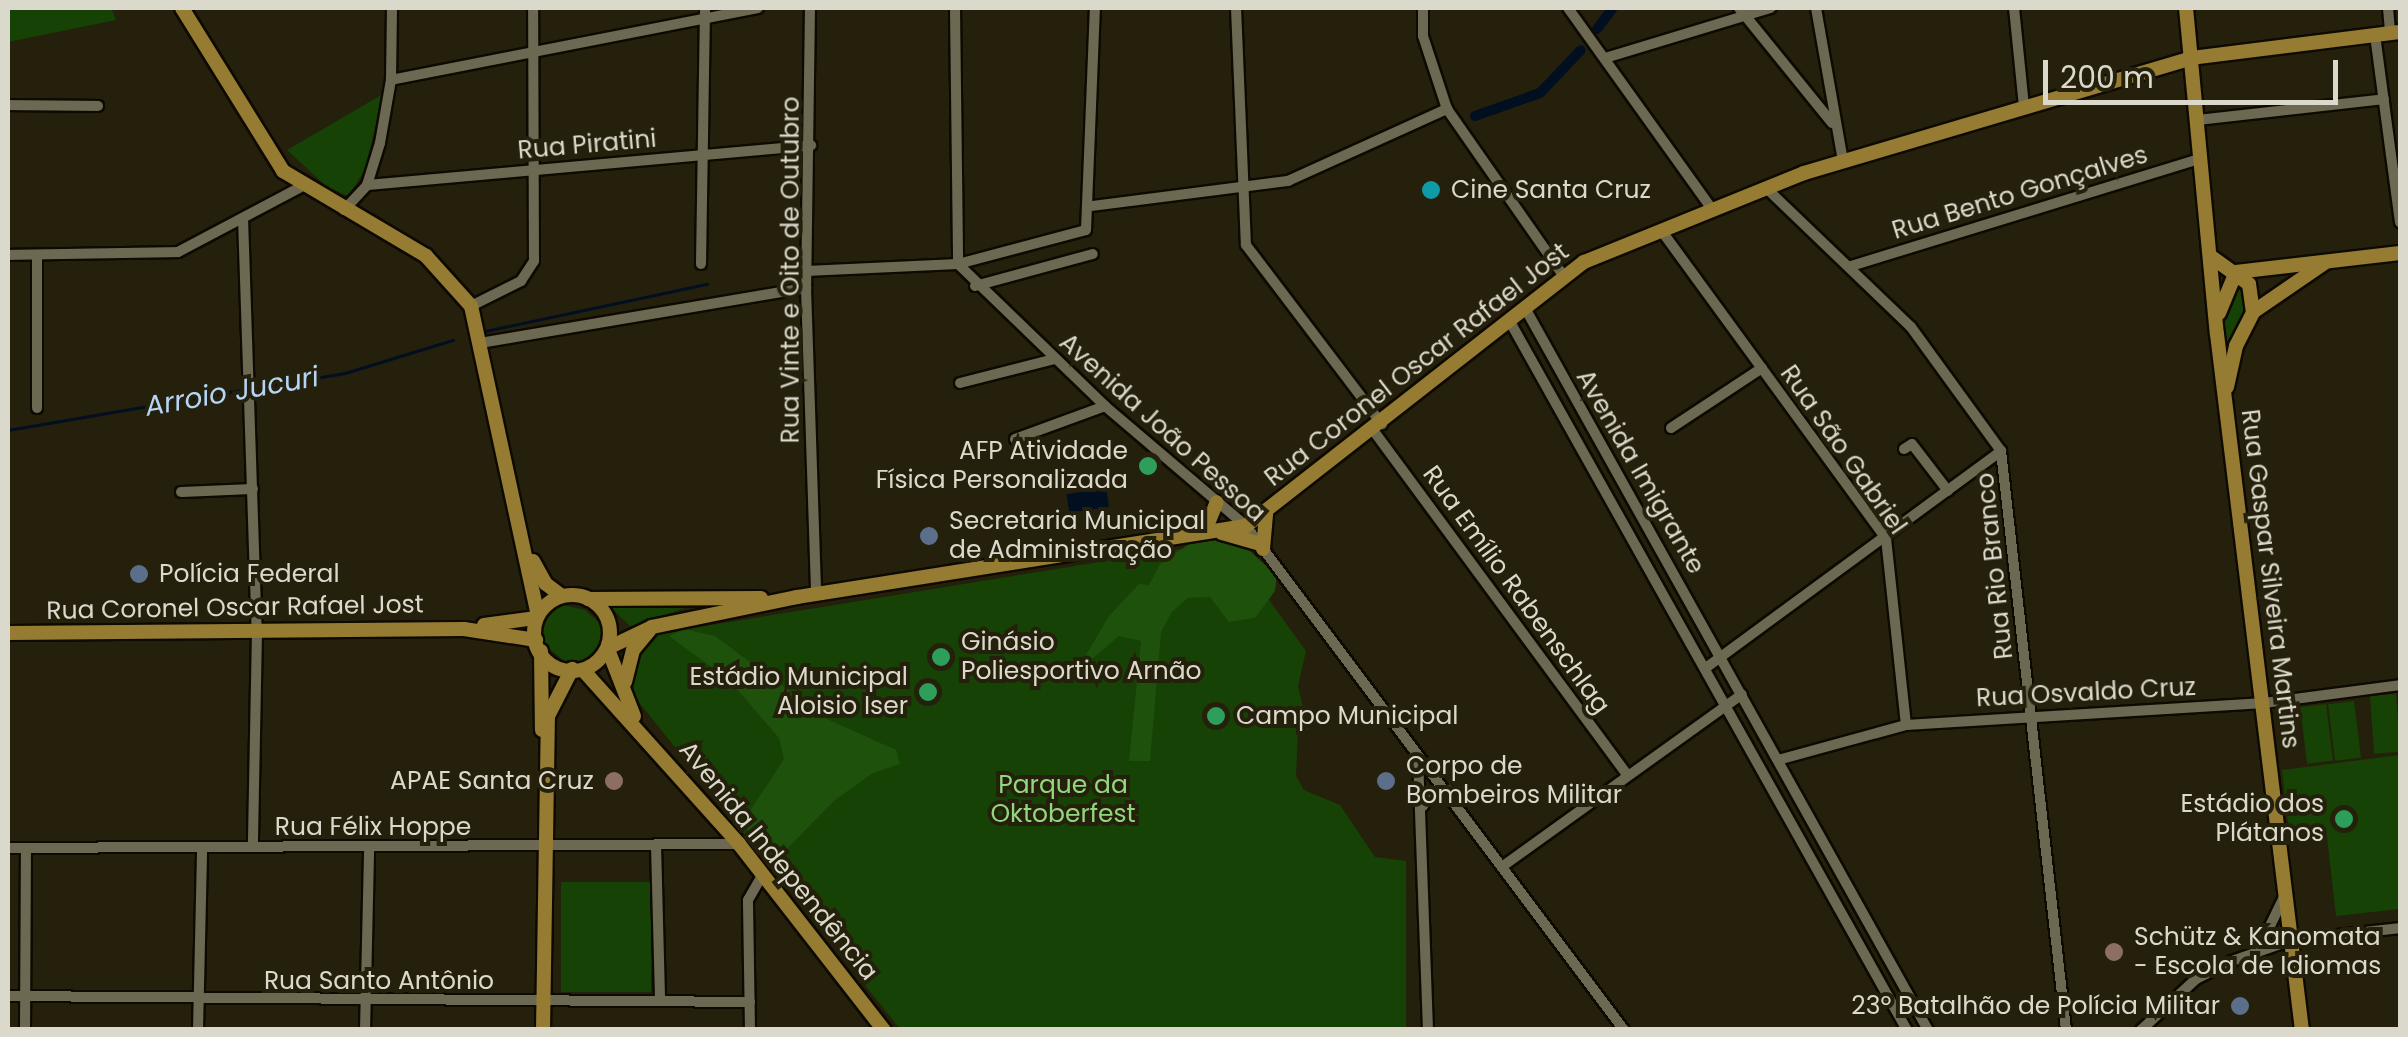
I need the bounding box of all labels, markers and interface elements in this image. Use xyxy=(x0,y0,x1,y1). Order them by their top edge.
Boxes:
scale bar xyxy=(2048,40,2343,102)
text: 200 m xyxy=(2060,56,2154,99)
street label: Rua Vinte e Oito de Outubro xyxy=(776,97,806,443)
street label: Rua Piratini xyxy=(516,124,658,166)
street label: Rua Bento Gonçalves xyxy=(1889,140,2151,246)
place label: Cine Santa Cruz xyxy=(1451,175,1651,205)
marker: Cine Santa Cruz xyxy=(1420,179,1442,201)
street label: Rua Coronel Oscar Rafael Jost xyxy=(1259,237,1575,493)
street label: Avenida João Pessoa xyxy=(1053,328,1271,528)
water label: Arroio Jucuri xyxy=(142,360,322,424)
street label: Rua São Gabriel xyxy=(1774,360,1912,540)
street label: Avenida Imigrante xyxy=(1569,365,1711,579)
street label: Rua Gaspar Silveira Martins xyxy=(2234,408,2306,750)
place label: AFP Atividade Física Personalizada xyxy=(876,437,1128,496)
marker: AFP Atividade Física Personalizada xyxy=(1137,455,1159,477)
street label: Rua Emílio Rabenschlag xyxy=(1416,460,1616,720)
street label: Rua Rio Branco xyxy=(1970,471,2020,661)
place label: Secretaria Municipal de Administração xyxy=(949,507,1205,566)
marker: Secretaria Municipal de Administração xyxy=(918,525,940,547)
place label: Polícia Federal xyxy=(159,559,340,589)
marker: Polícia Federal xyxy=(128,563,150,585)
street label: Rua Coronel Oscar Rafael Jost xyxy=(46,590,424,626)
place label: Ginásio Poliesportivo Arnão xyxy=(961,628,1202,687)
marker: Ginásio Poliesportivo Arnão xyxy=(930,646,952,668)
place label: Estádio Municipal Aloisio Iser xyxy=(689,663,908,722)
street label: Rua Osvaldo Cruz xyxy=(1975,672,2197,714)
marker: Estádio Municipal Aloisio Iser xyxy=(917,681,939,703)
place label: Campo Municipal xyxy=(1236,701,1458,731)
marker: Campo Municipal xyxy=(1205,705,1227,727)
street label: Avenida Independência xyxy=(672,736,884,986)
place label: Corpo de Bombeiros Militar xyxy=(1406,752,1622,811)
place label: APAE Santa Cruz xyxy=(390,766,594,796)
marker: APAE Santa Cruz xyxy=(603,770,625,792)
marker: Corpo de Bombeiros Militar xyxy=(1375,770,1397,792)
park label: Parque da Oktoberfest xyxy=(990,771,1136,830)
place label: Estádio dos Plátanos xyxy=(2180,790,2324,849)
marker: Estádio dos Plátanos xyxy=(2333,808,2355,830)
street label: Rua Félix Hoppe xyxy=(275,812,471,842)
place label: Schütz & Kanomata - Escola de Idiomas xyxy=(2134,923,2381,982)
marker: Schütz & Kanomata - Escola de Idiomas xyxy=(2103,941,2125,963)
street label: Rua Santo Antônio xyxy=(264,966,494,996)
place label: 23º Batalhão de Polícia Militar xyxy=(1851,991,2220,1021)
marker: 23º Batalhão de Polícia Militar xyxy=(2229,995,2251,1017)

